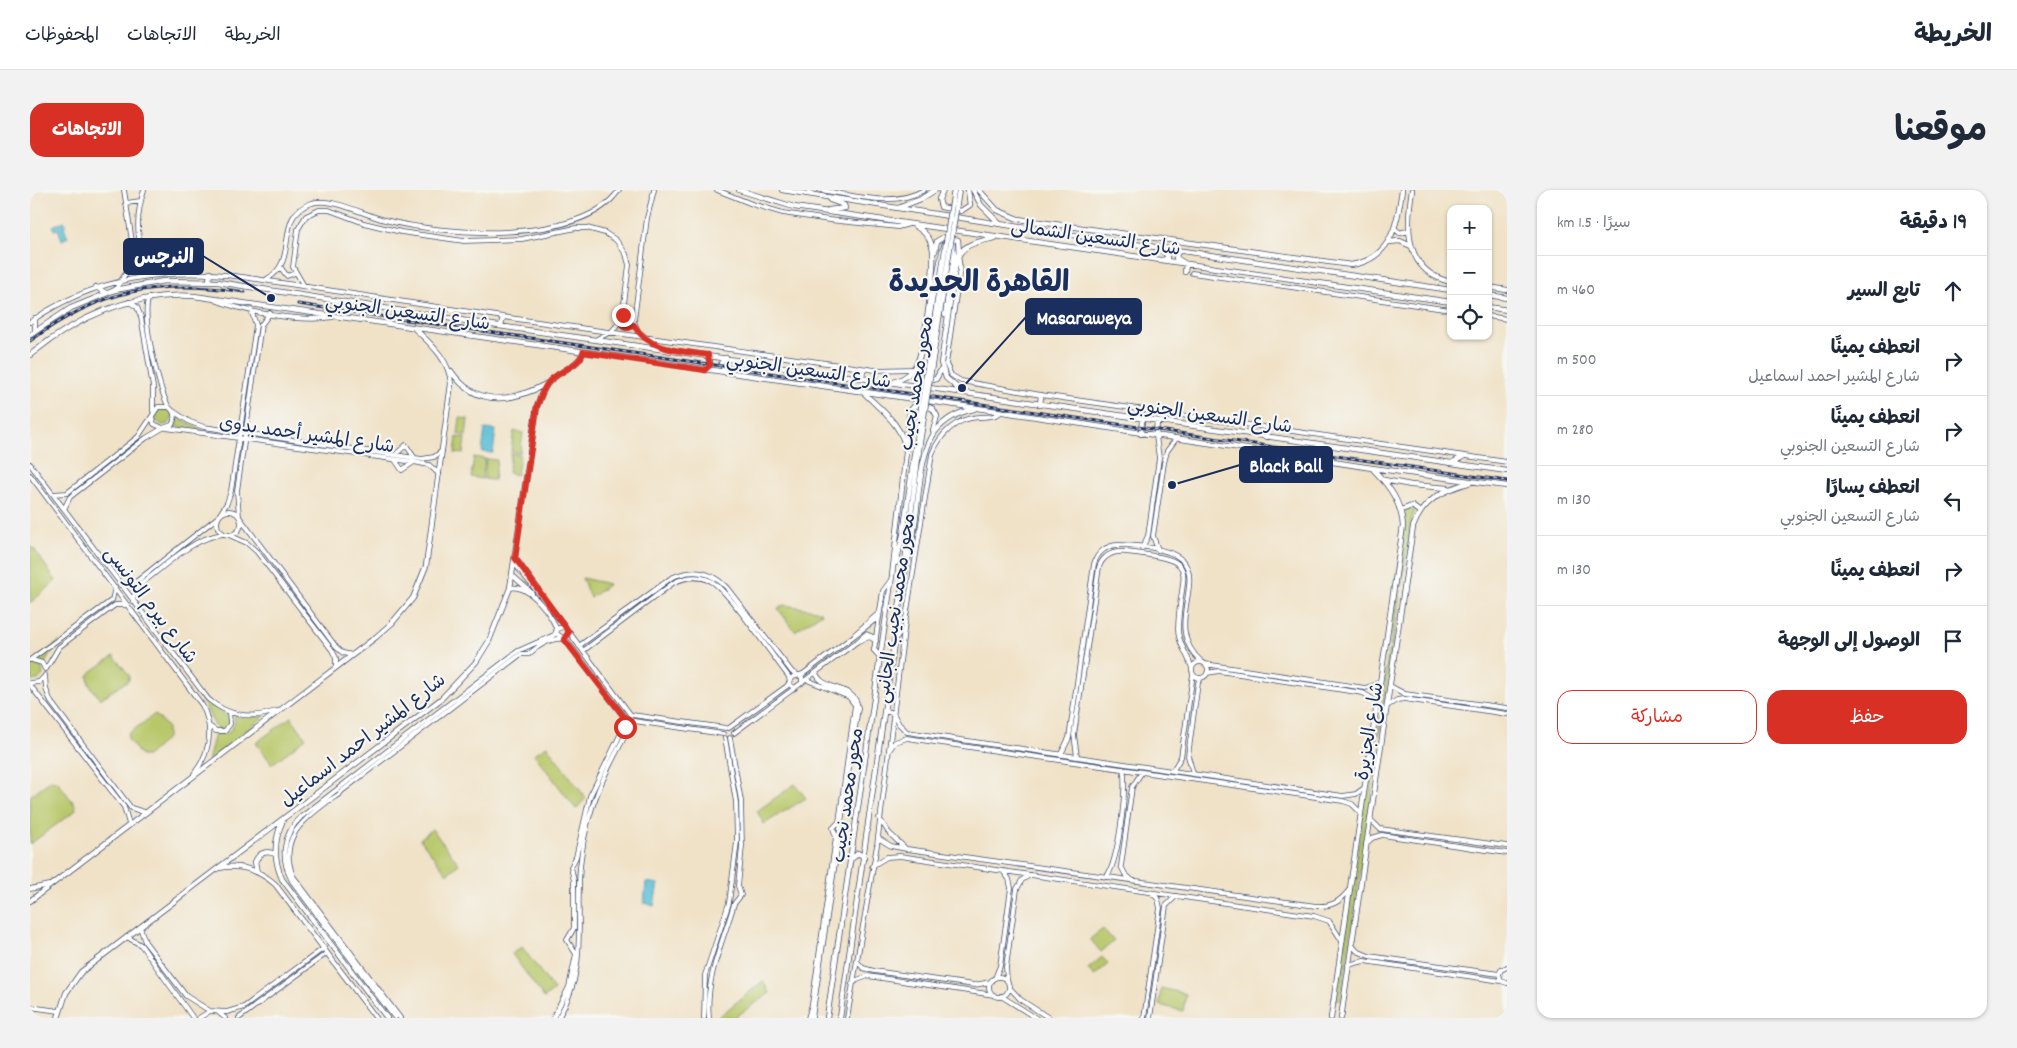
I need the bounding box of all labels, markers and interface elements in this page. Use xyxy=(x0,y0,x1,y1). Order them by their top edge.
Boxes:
text: الخريطة xyxy=(1914,19,1992,53)
text: المحفوظات xyxy=(25,24,99,49)
text: الاتجاهات xyxy=(127,24,197,49)
text: الخريطة xyxy=(225,24,281,49)
button: الاتجاهات xyxy=(30,103,144,157)
text: موقعنا xyxy=(1894,108,1987,158)
map controls xyxy=(1447,205,1492,340)
button: + xyxy=(1447,205,1492,250)
text: 19 دقيقة xyxy=(1900,209,1967,239)
text: سيرًا · 1.5 km xyxy=(1557,212,1631,235)
street label: شارع التسعين الشمالى xyxy=(1009,214,1182,265)
callout: النرجس xyxy=(124,239,203,274)
text: النرجس xyxy=(134,245,194,273)
button: − xyxy=(1447,250,1492,295)
district label: القاهرة الجديدة xyxy=(889,265,1069,306)
icon: ahead xyxy=(1939,277,1967,305)
text: 460 m xyxy=(1557,279,1595,302)
text: تابع السير xyxy=(1848,279,1920,306)
street label: شارع التسعين الجنوبي xyxy=(323,290,492,339)
button: locate xyxy=(1447,295,1492,340)
callout: Masaraweya xyxy=(1026,299,1141,334)
route end xyxy=(612,304,635,327)
text: Masaraweya xyxy=(1037,306,1132,334)
street label: محور محمد نجيب xyxy=(895,314,942,453)
text: انعطف يمينًا xyxy=(1831,336,1920,363)
icon: right xyxy=(1939,347,1967,375)
street label: شارع التسعين الجنوبي xyxy=(724,348,893,397)
text: 500 m xyxy=(1557,349,1597,372)
text: شارع المشير احمد اسماعيل xyxy=(1748,366,1920,389)
street label: شارع التسعين الجنوبي xyxy=(1125,393,1294,442)
text: انعطف يمينًا xyxy=(1831,406,1920,433)
street label: شارع المشير أحمد بدوى xyxy=(217,411,396,462)
icon: right xyxy=(1939,417,1967,445)
text: 280 m xyxy=(1557,419,1594,442)
text: شارع التسعين الجنوبي xyxy=(1780,436,1920,459)
callout: Black Ball xyxy=(1240,447,1332,482)
text: Black Ball xyxy=(1250,454,1323,482)
text: انعطف يسارًا xyxy=(1826,476,1920,503)
icon: left xyxy=(1939,487,1967,515)
text: 130 m xyxy=(1557,489,1591,512)
text: شارع التسعين الجنوبي xyxy=(1780,506,1920,529)
street label: محور محمد نجيب الجانبى xyxy=(871,511,924,705)
street label: شارع بيرم التونسى xyxy=(96,542,202,670)
icon: right xyxy=(1939,557,1967,585)
text: 130 m xyxy=(1557,559,1591,582)
text: انعطف يمينًا xyxy=(1831,559,1920,586)
icon: arrive xyxy=(1939,627,1967,655)
text: الوصول إلى الوجهة xyxy=(1778,629,1920,656)
street label: شارع المشير احمد اسماعيل xyxy=(275,668,453,815)
street label: شارع الجزيرة xyxy=(1350,680,1393,783)
button: مشاركة xyxy=(1557,690,1757,744)
button: حفظ xyxy=(1767,690,1967,744)
route start xyxy=(614,716,637,739)
street label: محور محمد نجيب xyxy=(827,726,872,865)

